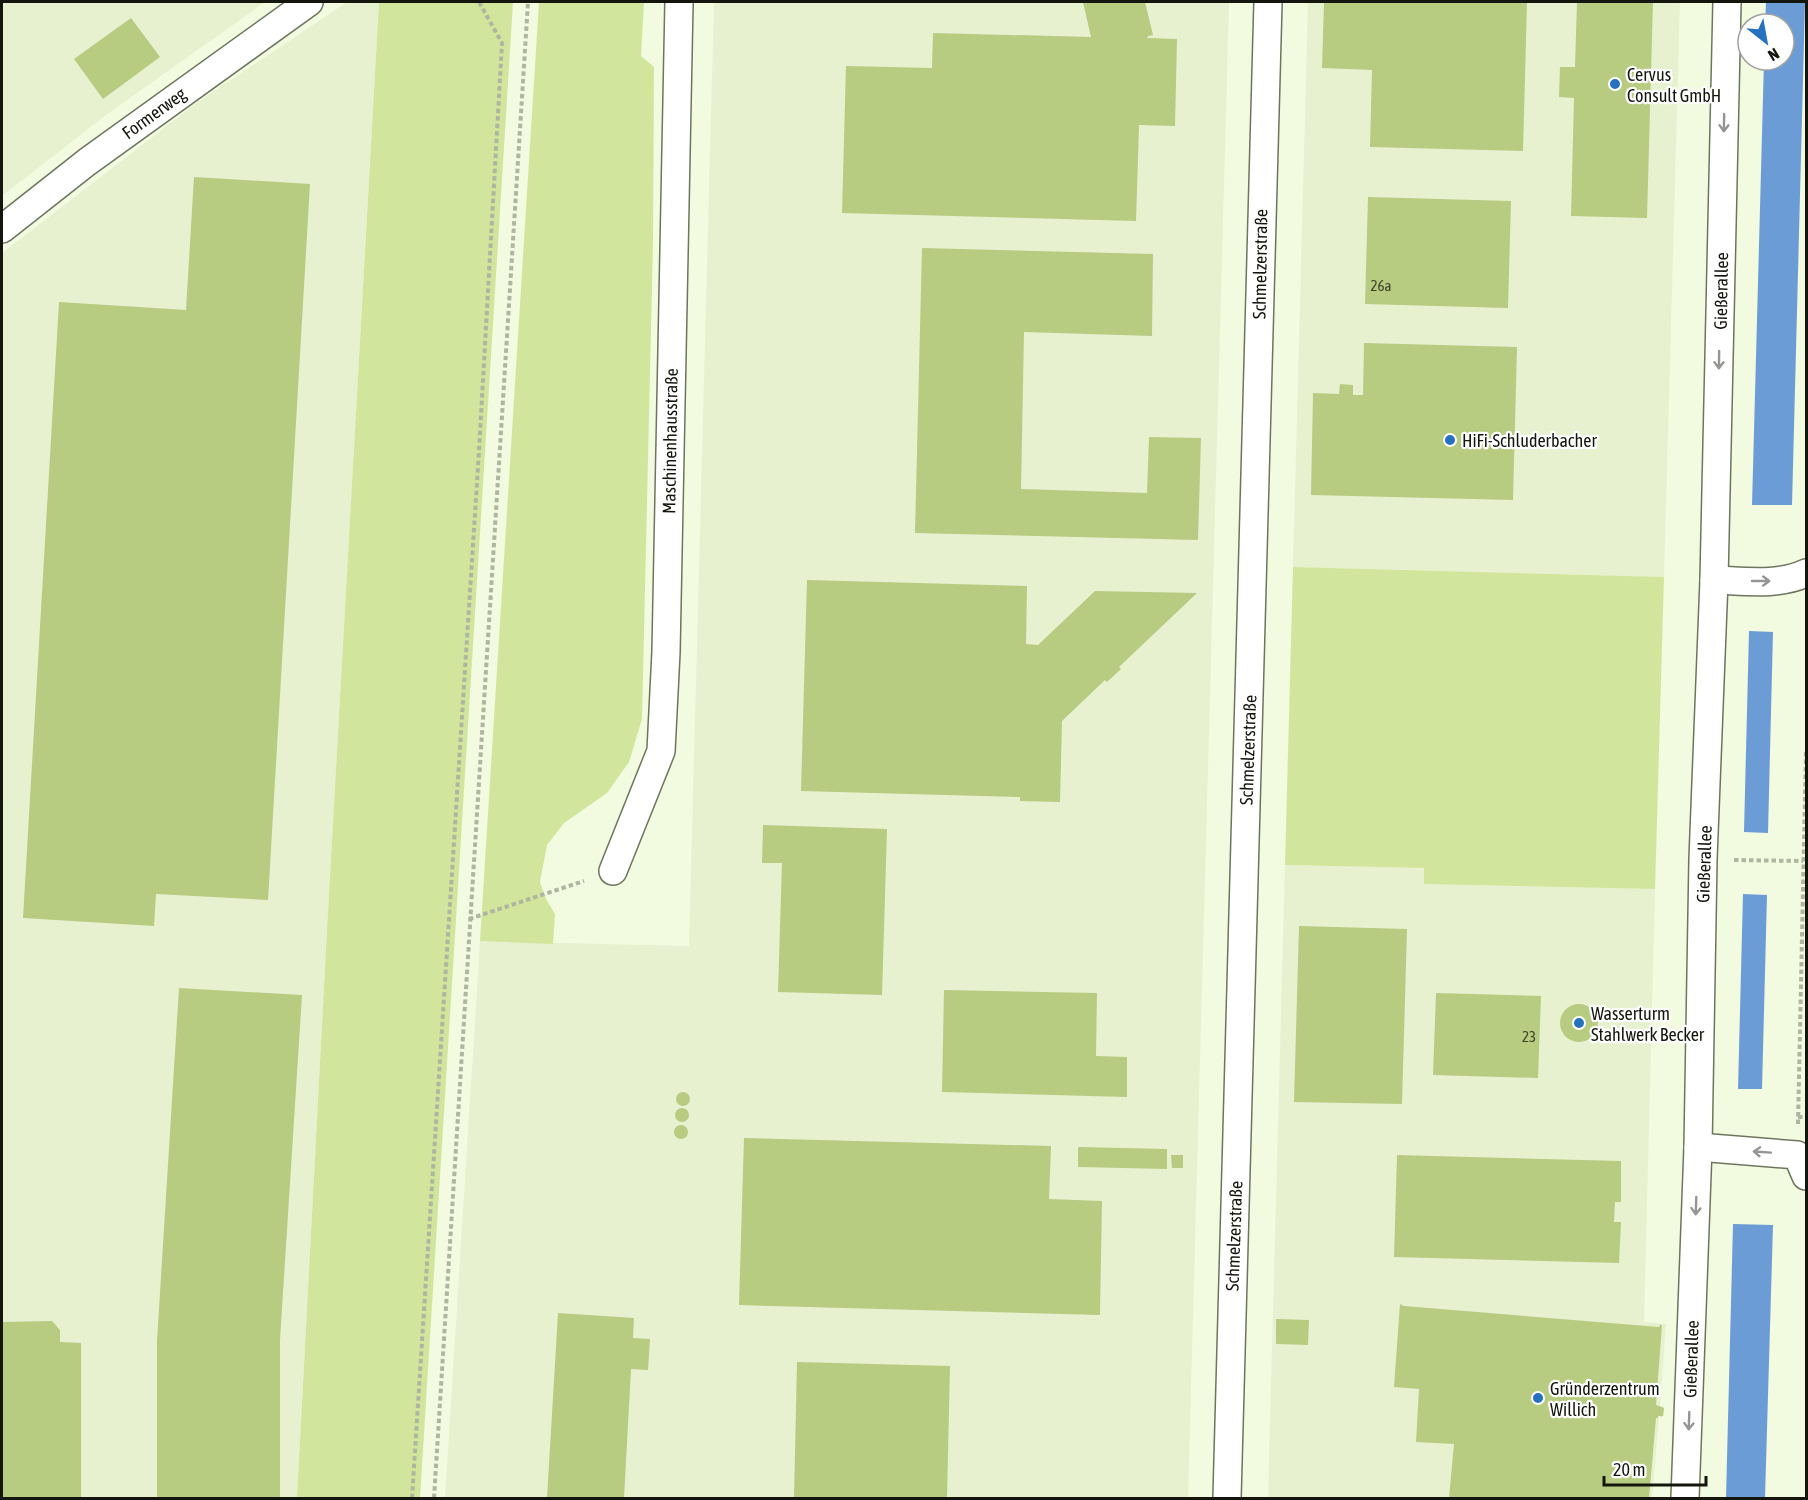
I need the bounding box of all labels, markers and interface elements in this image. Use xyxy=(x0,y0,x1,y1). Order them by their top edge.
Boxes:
north arrow xyxy=(1736,12,1796,72)
text: N xyxy=(1765,45,1782,65)
place label: Cervus Consult GmbH xyxy=(1627,64,1721,106)
marker: Cervus Consult GmbH xyxy=(1608,77,1622,91)
street label: Formerweg xyxy=(118,83,190,143)
one-way arrow xyxy=(1718,112,1730,132)
street label: Schmelzerstraße xyxy=(1249,209,1271,319)
street label: Gießerallee xyxy=(1710,252,1732,330)
house number: 26a xyxy=(1370,277,1392,294)
one-way arrow xyxy=(1713,349,1725,369)
street label: Maschinenhausstraße xyxy=(658,368,682,514)
place label: HiFi-Schluderbacher xyxy=(1462,430,1597,451)
marker: HiFi-Schluderbacher xyxy=(1443,433,1457,447)
one-way arrow xyxy=(1751,575,1771,587)
street label: Schmelzerstraße xyxy=(1236,695,1260,805)
street label: Gießerallee xyxy=(1692,825,1716,903)
place label: Wasserturm Stahlwerk Becker xyxy=(1591,1003,1705,1045)
marker: Wasserturm Stahlwerk Becker xyxy=(1572,1016,1586,1030)
house number: 23 xyxy=(1522,1028,1536,1045)
one-way arrow xyxy=(1753,1146,1773,1157)
street label: Schmelzerstraße xyxy=(1222,1181,1246,1291)
one-way arrow xyxy=(1691,1195,1702,1215)
street label: Gießerallee xyxy=(1679,1320,1703,1398)
place label: Gründerzentrum Willich xyxy=(1550,1378,1660,1420)
marker: Gründerzentrum Willich xyxy=(1531,1391,1545,1405)
one-way arrow xyxy=(1683,1411,1694,1431)
scale bar xyxy=(1604,1449,1706,1487)
text: 20 m xyxy=(1613,1459,1645,1480)

